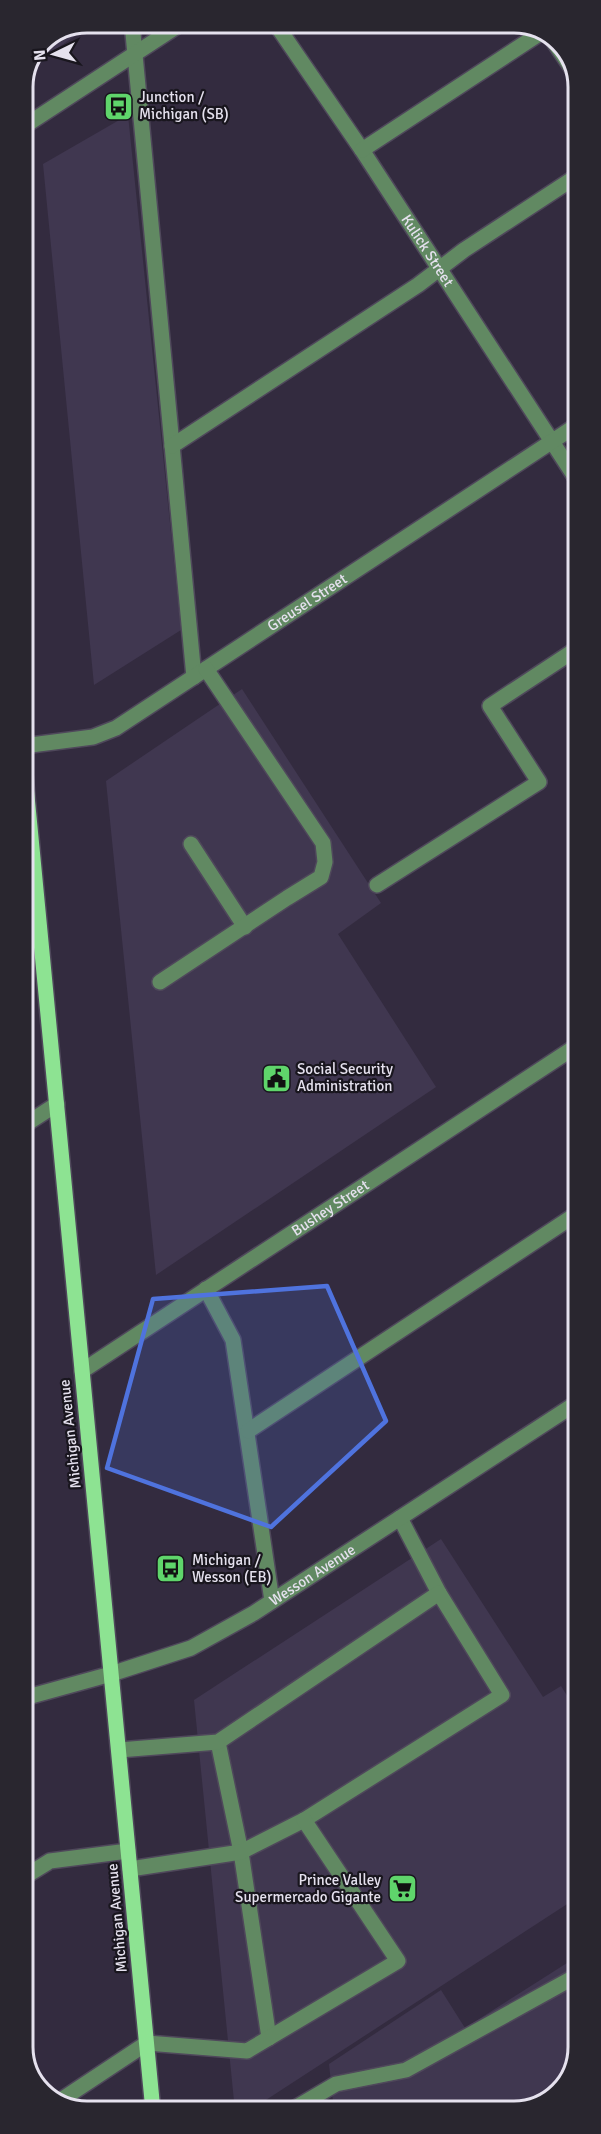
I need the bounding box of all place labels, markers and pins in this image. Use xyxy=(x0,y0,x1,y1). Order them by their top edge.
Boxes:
place label: Junction / Michigan (SB) xyxy=(139,88,229,123)
bus stop icon: Junction / Michigan (SB) xyxy=(102,90,134,122)
place label: Social Security Administration xyxy=(297,1060,393,1095)
public building icon: Social Security Administration xyxy=(260,1062,292,1094)
place label: Michigan / Wesson (EB) xyxy=(192,1551,272,1586)
bus stop icon: Michigan / Wesson (EB) xyxy=(155,1553,187,1585)
place label: Prince Valley Supermercado Gigante xyxy=(235,1871,381,1906)
supermarket icon: Prince Valley Supermercado Gigante xyxy=(386,1873,418,1905)

